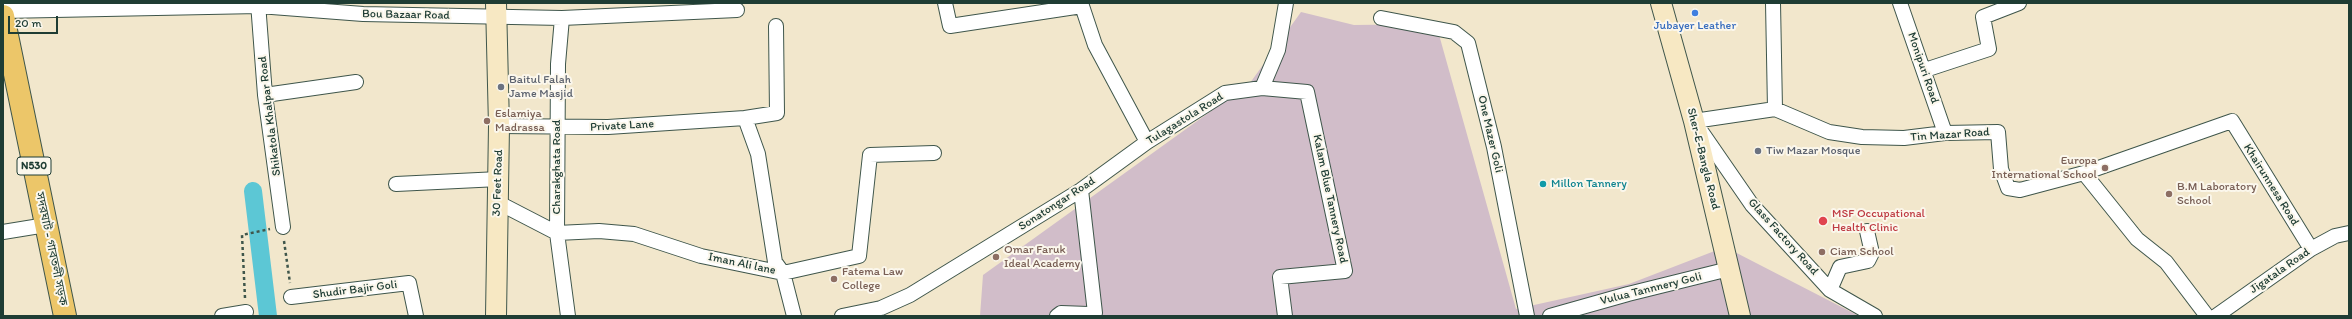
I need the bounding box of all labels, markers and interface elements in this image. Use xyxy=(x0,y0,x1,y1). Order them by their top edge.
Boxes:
street label: Bou Bazaar Road xyxy=(362,7,450,23)
scale bar xyxy=(10,8,60,34)
marker: Jubayer Leather xyxy=(1690,8,1700,18)
text: 20 m xyxy=(15,16,42,30)
place label: Jubayer Leather xyxy=(1654,19,1736,33)
street label: Monipuri Road xyxy=(1904,30,1942,106)
street label: Shikatola Khalpar Road xyxy=(256,55,284,177)
place label: Baitul Falah Jame Masjid xyxy=(509,73,573,101)
marker: Baitul Falah Jame Masjid xyxy=(496,82,506,92)
street label: Tulagastola Road xyxy=(1144,90,1226,148)
street label: One Mazer Goli xyxy=(1474,94,1506,174)
place label: Eslamiya Madrassa xyxy=(495,107,545,135)
street label: Sher-E-Bangla Road xyxy=(1683,107,1723,211)
marker: Eslamiya Madrassa xyxy=(482,116,492,126)
street label: Private Lane xyxy=(590,117,654,135)
street label: Charakghata Road xyxy=(550,120,564,214)
street label: Tin Mazar Road xyxy=(1910,125,1990,145)
street label: Kalam Blue Tannery Road xyxy=(1309,133,1351,265)
street label: Khairunnesa Road xyxy=(2240,141,2302,229)
place label: Tiw Mazar Mosque xyxy=(1766,144,1860,158)
marker: Tiw Mazar Mosque xyxy=(1753,146,1763,156)
street label: 30 Feet Road xyxy=(490,149,506,217)
place label: Europa International School xyxy=(1991,154,2097,182)
road number: N530 xyxy=(17,157,51,175)
marker: Europa International School xyxy=(2100,163,2110,173)
street label: Sonatongar Road xyxy=(1016,174,1098,234)
place label: Millon Tannery xyxy=(1551,177,1627,191)
marker: Millon Tannery xyxy=(1538,179,1548,189)
place label: B.M Laboratory School xyxy=(2177,180,2257,208)
marker: B.M Laboratory School xyxy=(2164,189,2174,199)
street label: সদরঘাট - গাবতলী সড়ক xyxy=(32,191,70,307)
street label: Glass Factory Road xyxy=(1745,196,1821,278)
place label: MSF Occupational Health Clinic xyxy=(1832,207,1925,235)
marker: MSF Occupational Health Clinic xyxy=(1817,215,1829,227)
place label: Omar Faruk Ideal Academy xyxy=(1004,243,1080,271)
place label: Ciam School xyxy=(1830,245,1894,259)
street label: Jigatala Road xyxy=(2247,245,2313,297)
marker: Ciam School xyxy=(1817,247,1827,257)
street label: Iman Ali lane xyxy=(707,250,777,278)
marker: Omar Faruk Ideal Academy xyxy=(991,252,1001,262)
place label: Fatema Law College xyxy=(842,265,903,293)
street label: Vulua Tannnery Goli xyxy=(1599,269,1703,309)
marker: Fatema Law College xyxy=(829,274,839,284)
street label: Shudir Bajir Goli xyxy=(312,278,398,302)

